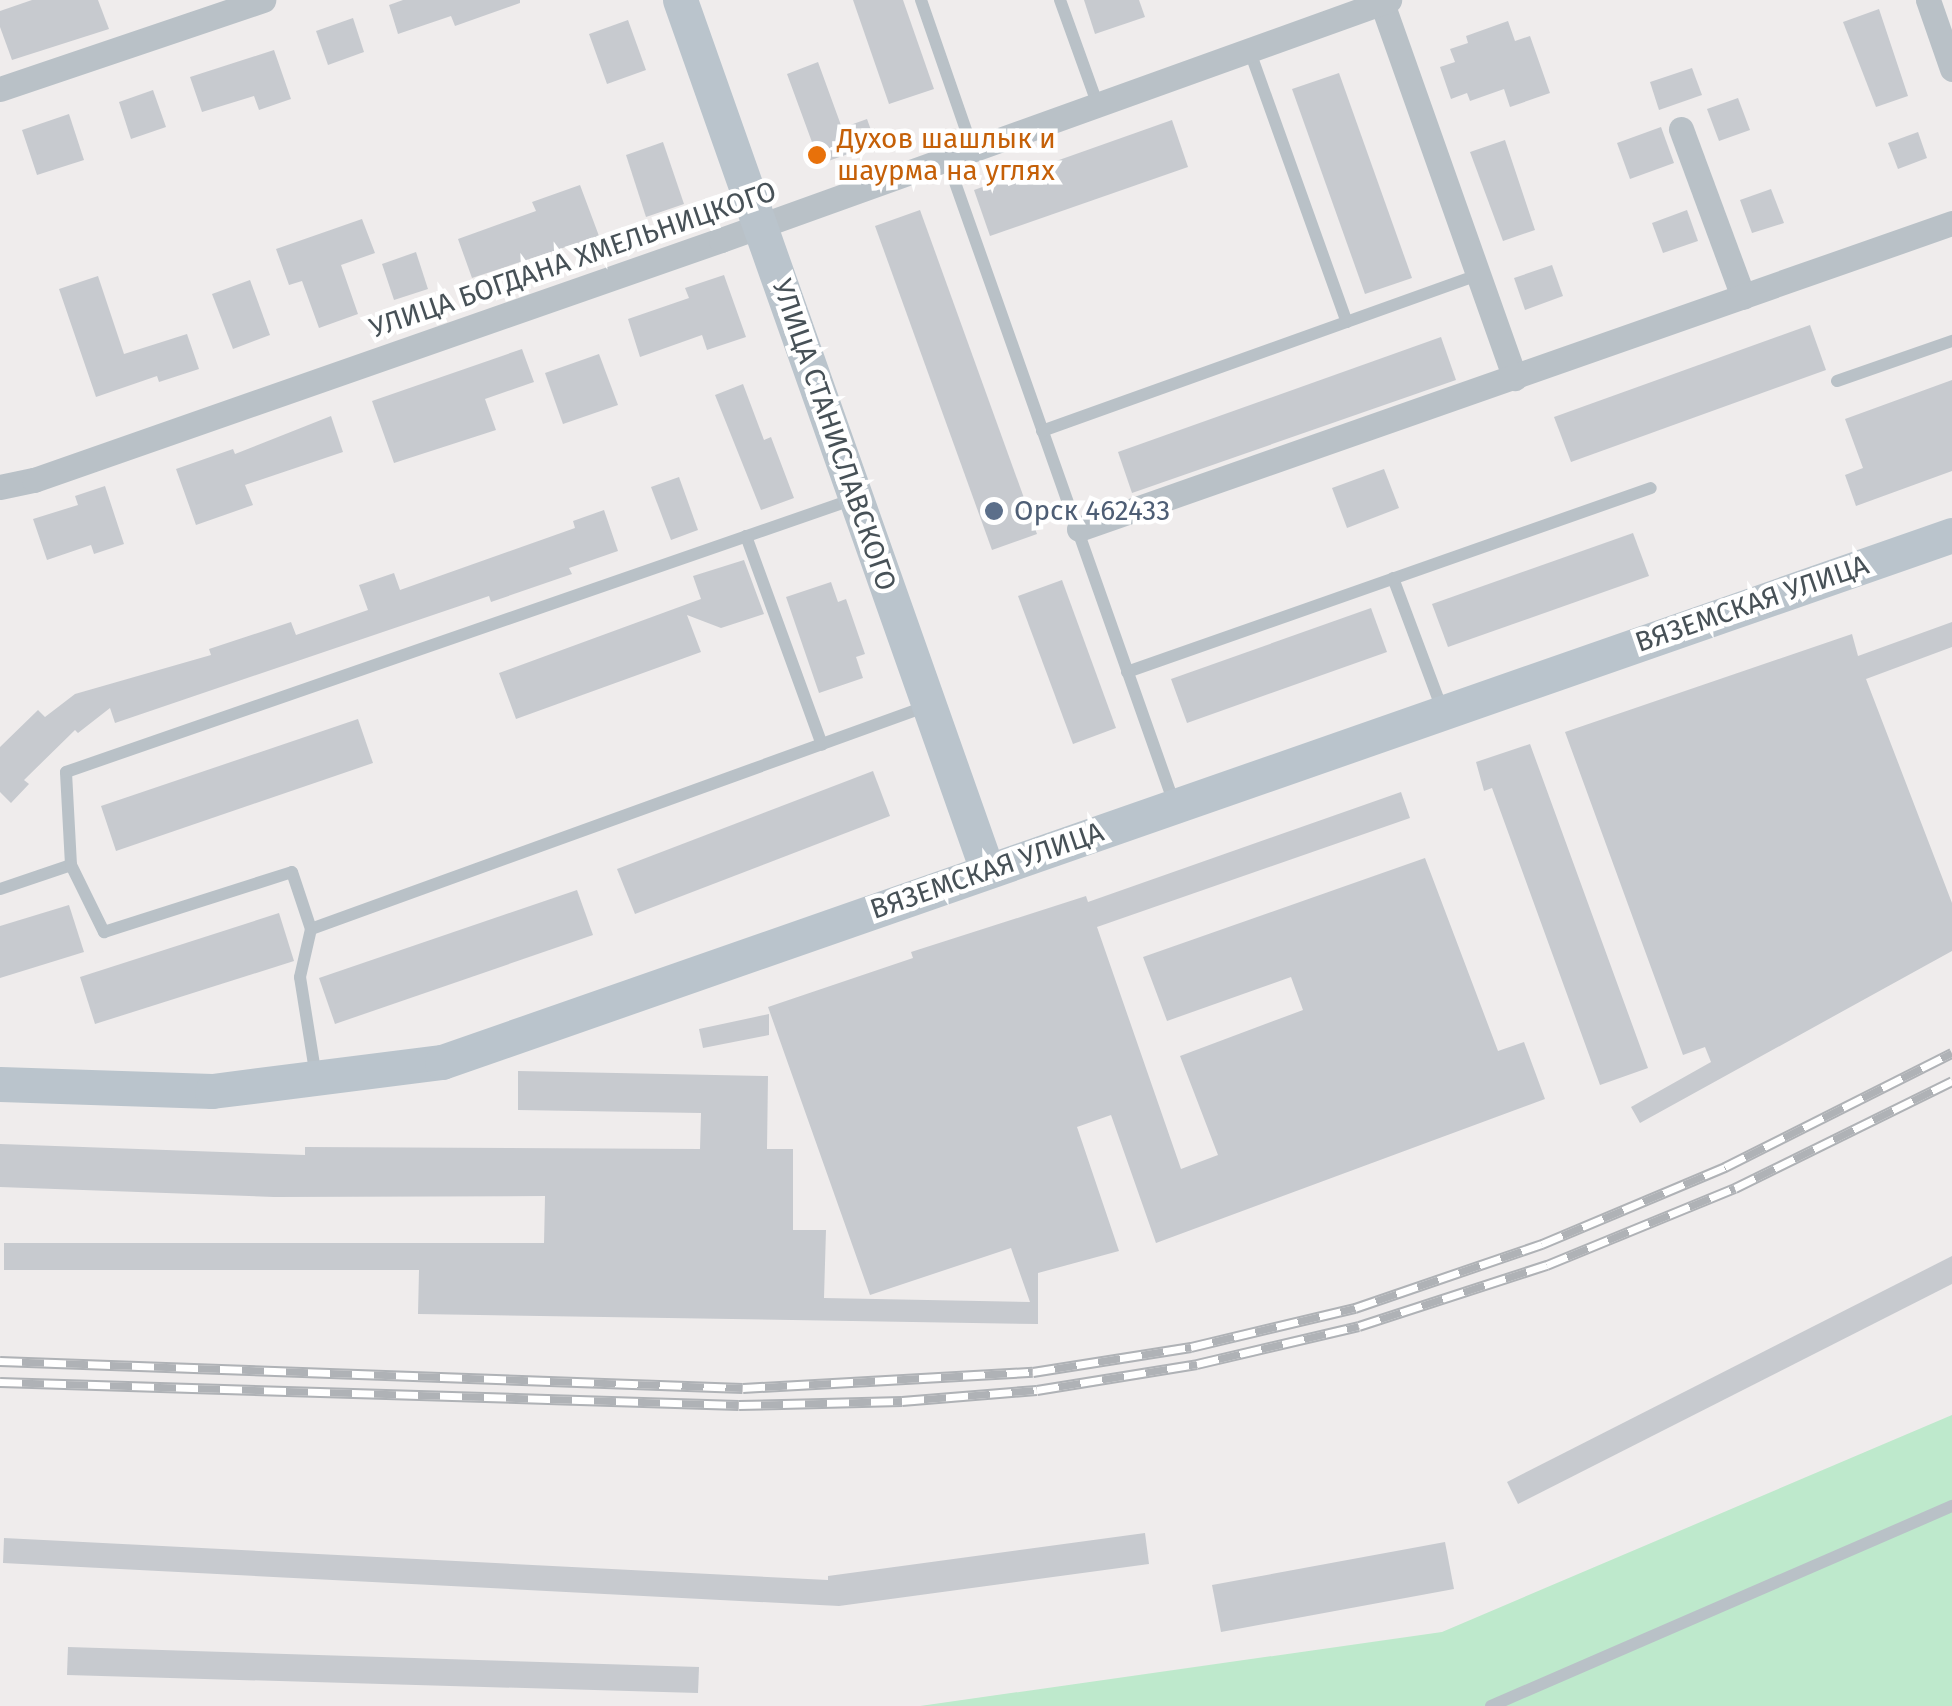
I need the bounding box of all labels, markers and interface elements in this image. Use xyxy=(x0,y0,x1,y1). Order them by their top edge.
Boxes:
place label: Духов шашлык и шаурма на углях xyxy=(837,122,1056,188)
marker: Духов шашлык и шаурма на углях xyxy=(806,144,828,166)
street label: УЛИЦА БОГДАНА ХМЕЛЬНИЦКОГО xyxy=(365,174,781,346)
street label: УЛИЦА СТАНИСЛАВСКОГО xyxy=(765,275,903,595)
place label: Орск 462433 xyxy=(1014,494,1170,528)
marker: Орск 462433 xyxy=(983,500,1005,522)
street label: ВЯЗЕМСКАЯ УЛИЦА xyxy=(1631,548,1873,660)
street label: ВЯЗЕМСКАЯ УЛИЦА xyxy=(866,815,1108,927)

